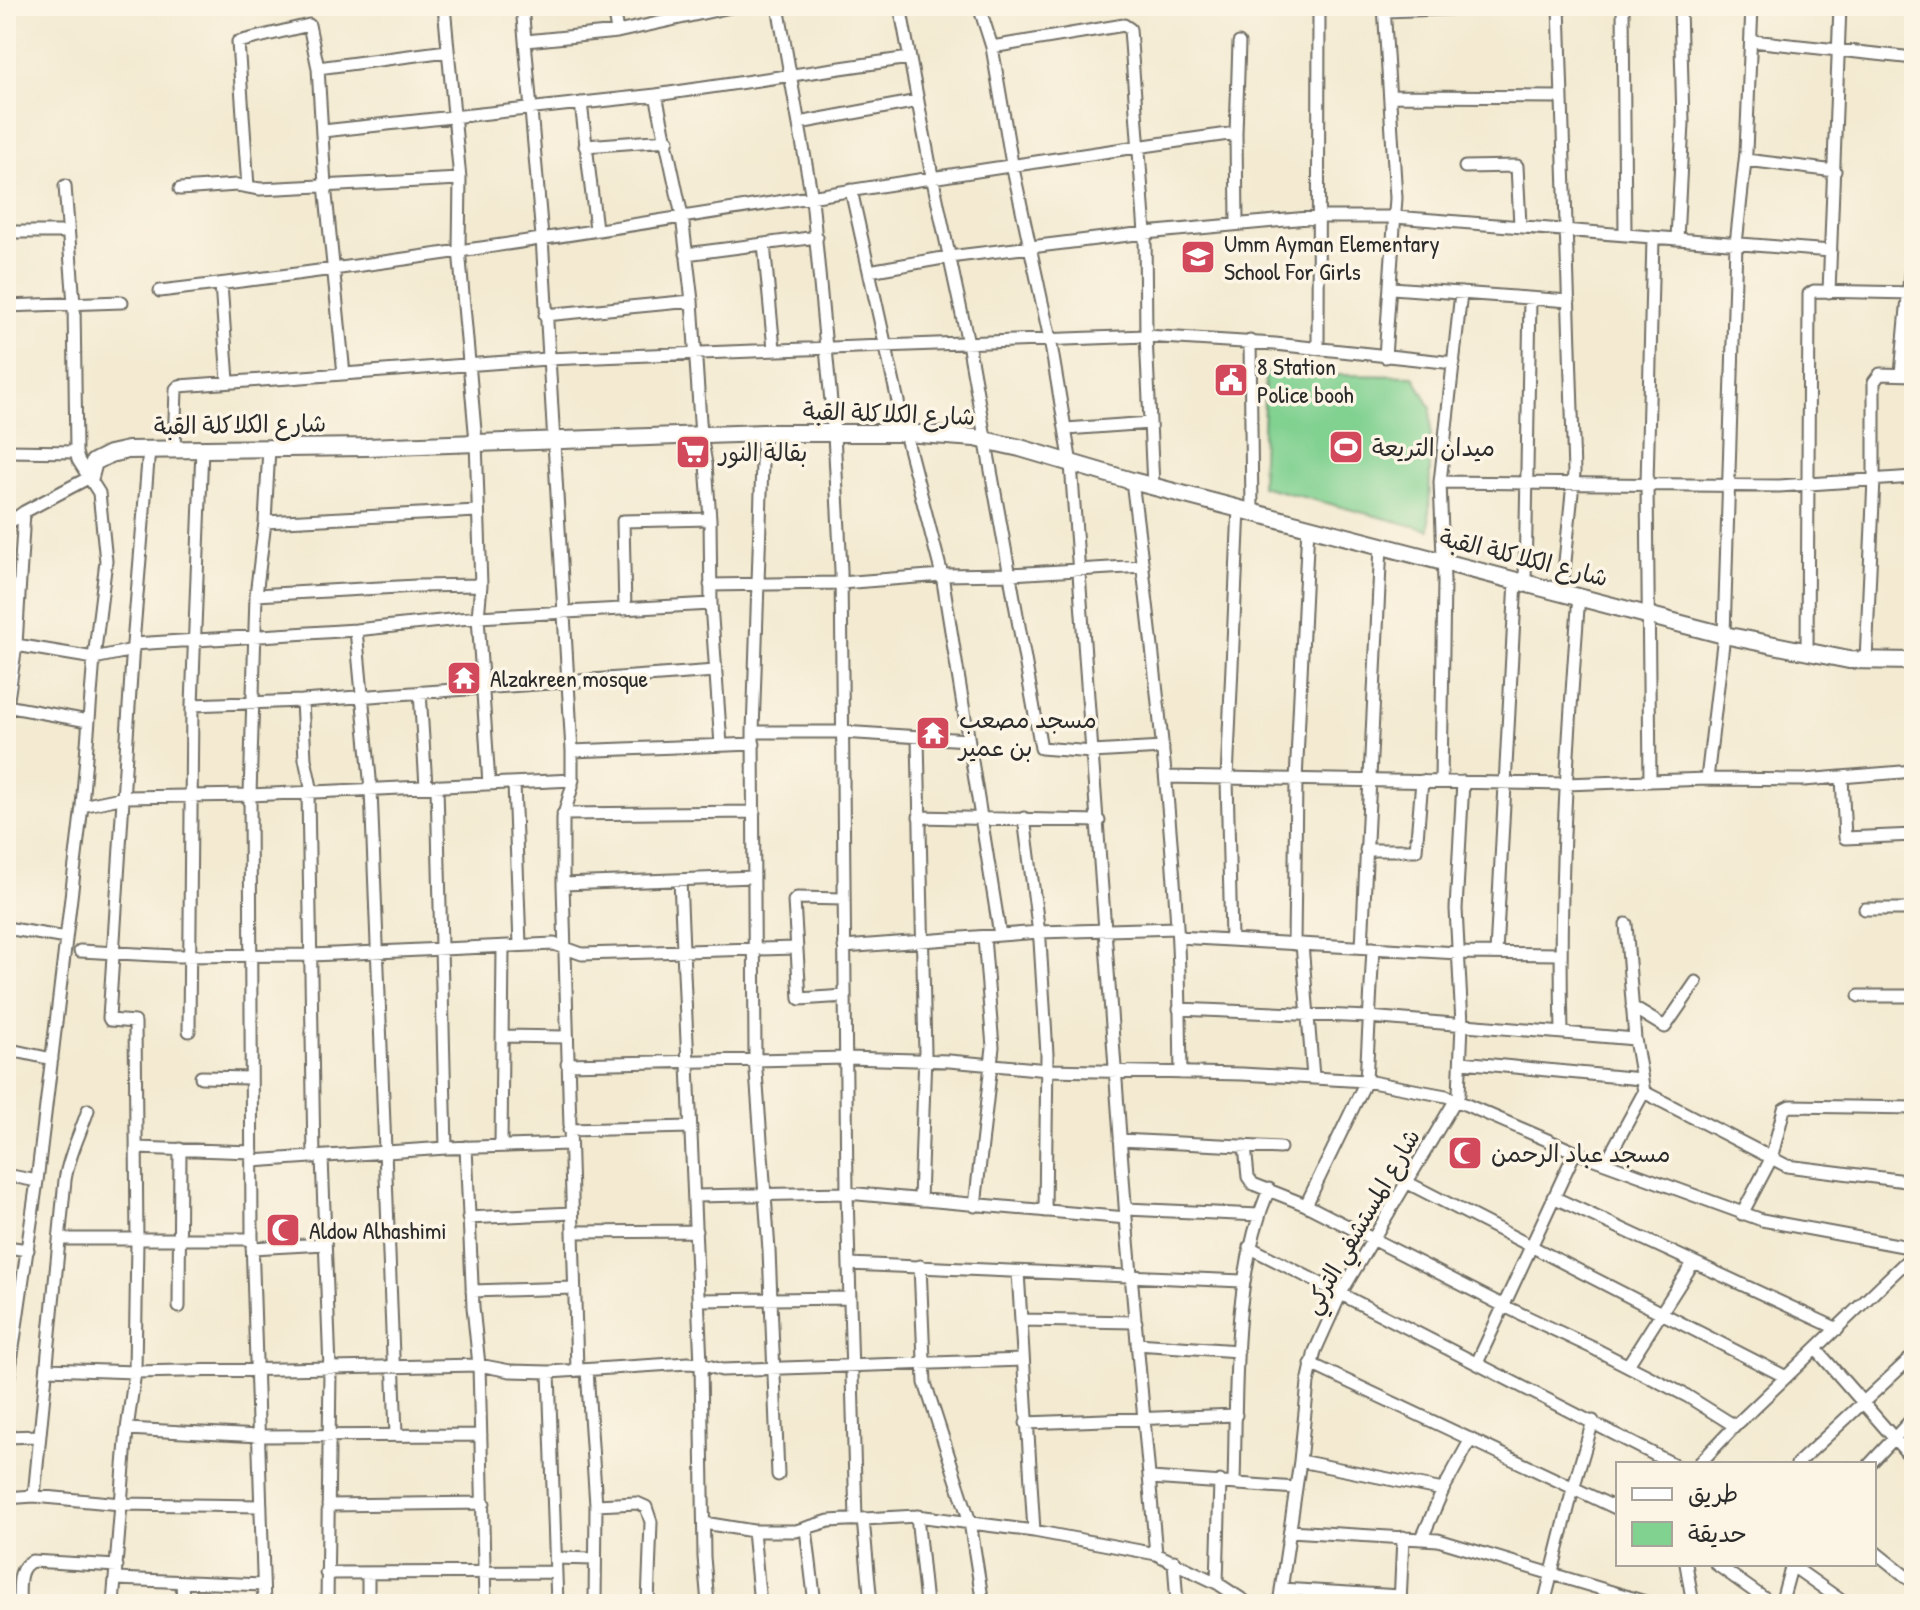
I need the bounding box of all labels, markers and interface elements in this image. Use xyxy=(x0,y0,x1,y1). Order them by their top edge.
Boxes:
place label: Umm Ayman Elementary School For Girls xyxy=(1224,227,1440,287)
school or university icon: Umm Ayman Elementary School For Girls xyxy=(1179,238,1217,276)
place label: 8 Station Police booh xyxy=(1257,350,1354,410)
public building icon: 8 Station Police booh xyxy=(1212,361,1250,399)
street label: شارع الكلاكلة القبة xyxy=(802,394,976,434)
street label: شارع الكلاكلة القبة xyxy=(153,406,327,444)
sports icon: ميدان التريعة xyxy=(1327,428,1365,466)
place label: ميدان التريعة xyxy=(1372,431,1495,463)
supermarket icon: بقالة النور xyxy=(674,433,712,471)
place label: بقالة النور xyxy=(717,436,807,469)
street label: شارع الكلاكلة القبة xyxy=(1436,521,1612,595)
temple icon: Alzakreen mosque xyxy=(445,659,483,697)
place label: Alzakreen mosque xyxy=(490,662,648,694)
place label: مسجد مصعب بن عمير xyxy=(957,703,1097,763)
temple icon: مسجد مصعب بن عمير xyxy=(914,714,952,752)
street label: شارع المستشفي التركي xyxy=(1295,1123,1432,1322)
mosque icon: مسجد عباد الرحمن xyxy=(1446,1134,1484,1172)
place label: مسجد عباد الرحمن xyxy=(1491,1137,1670,1169)
mosque icon: Aldow Alhashimi xyxy=(264,1211,302,1249)
place label: Aldow Alhashimi xyxy=(309,1214,447,1246)
legend xyxy=(1616,1462,1876,1566)
text: طريق xyxy=(1688,1477,1738,1509)
text: حديقة xyxy=(1688,1517,1747,1549)

